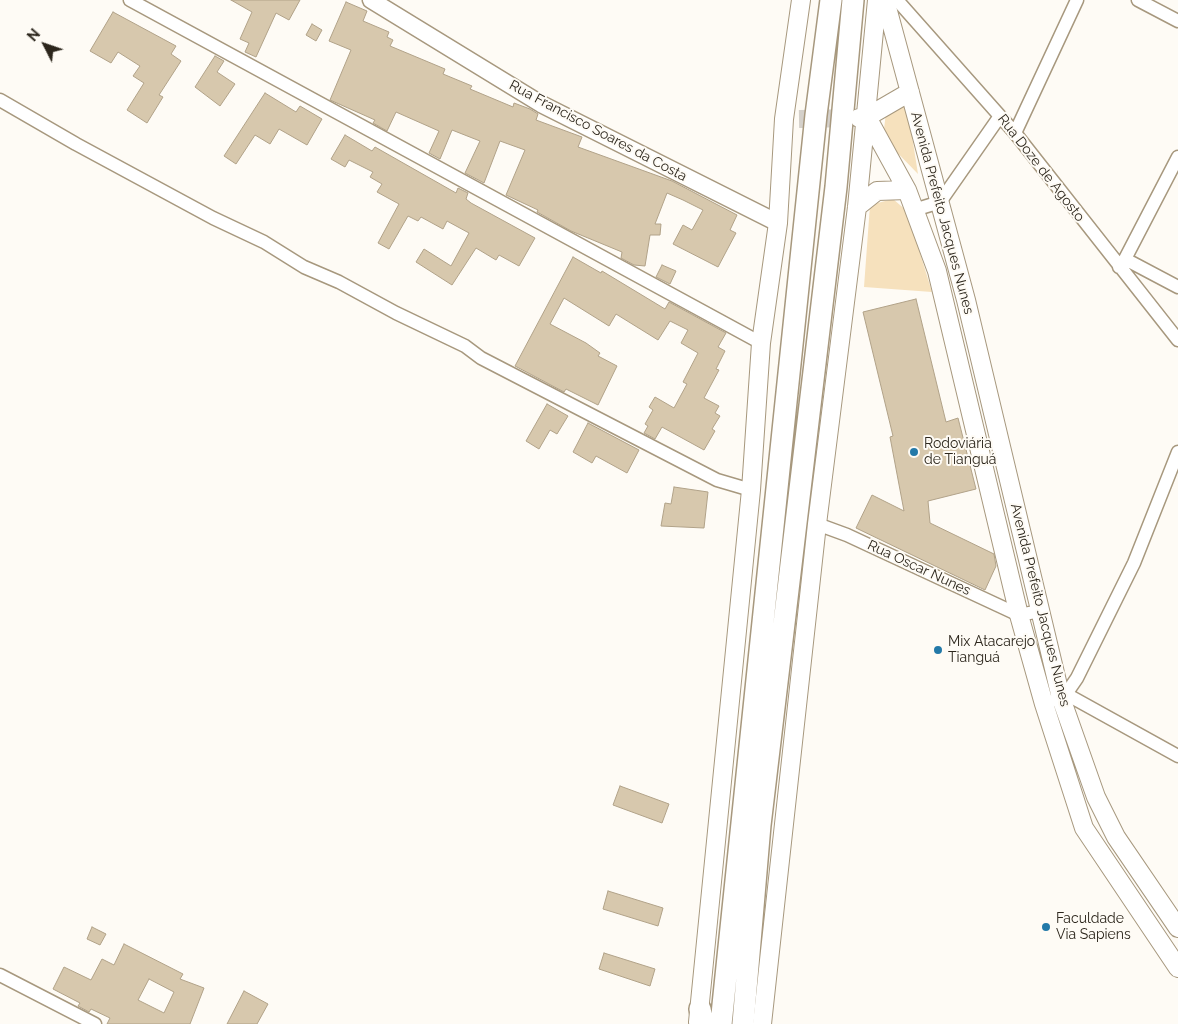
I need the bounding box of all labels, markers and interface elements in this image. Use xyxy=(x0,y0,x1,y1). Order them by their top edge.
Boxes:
north arrow xyxy=(20,20,70,70)
text: N xyxy=(24,26,43,44)
street label: Rua Francisco Soares da Costa xyxy=(506,77,690,185)
street label: Avenida Prefeito Jacques Nunes xyxy=(907,110,977,316)
street label: Rua Doze de Agosto xyxy=(994,111,1088,225)
place label: Rodoviária de Tianguá xyxy=(924,436,996,468)
marker: Rodoviária de Tianguá xyxy=(908,446,920,458)
street label: Avenida Prefeito Jacques Nunes xyxy=(1007,502,1073,708)
street label: Rua Oscar Nunes xyxy=(865,537,973,599)
place label: Mix Atacarejo Tianguá xyxy=(948,634,1035,666)
marker: Mix Atacarejo Tianguá xyxy=(932,644,944,656)
place label: Faculdade Via Sapiens xyxy=(1056,911,1131,944)
marker: Faculdade Via Sapiens xyxy=(1040,921,1052,933)

